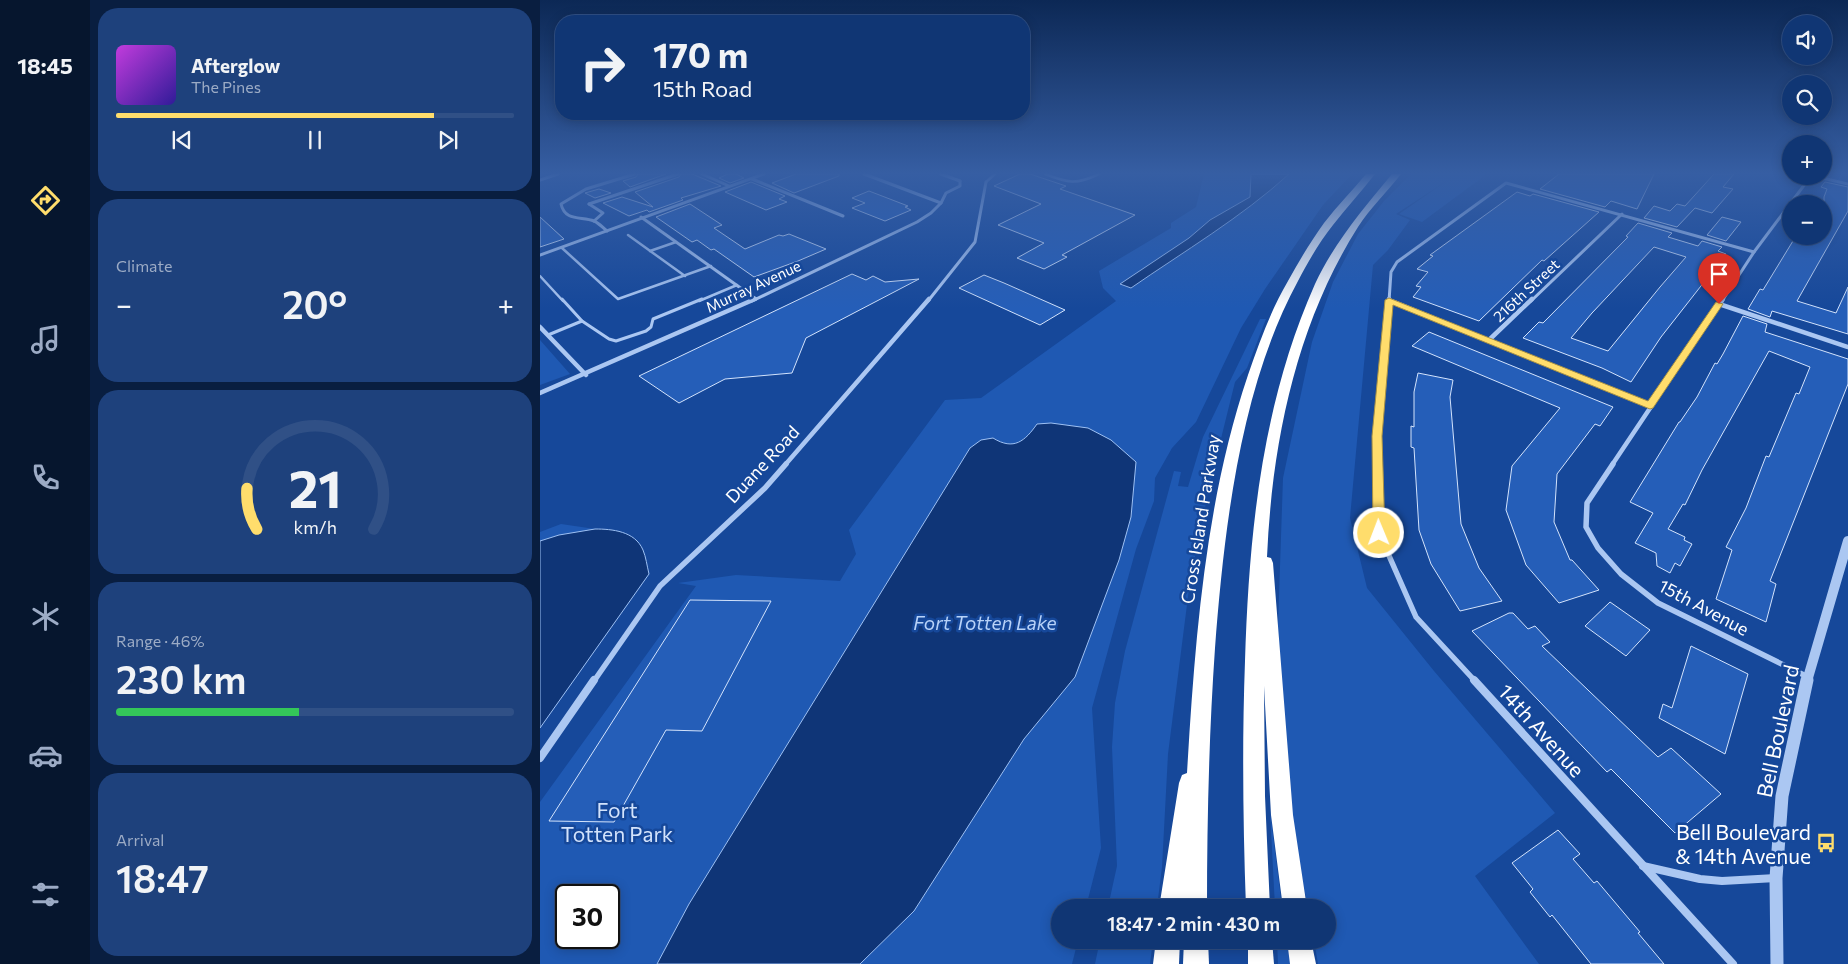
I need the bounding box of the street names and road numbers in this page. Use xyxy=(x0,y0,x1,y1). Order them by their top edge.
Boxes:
street label: 216th Street xyxy=(1489,255,1563,325)
street label: Murray Avenue xyxy=(703,256,803,316)
street label: Duane Road xyxy=(721,421,803,507)
street label: Cross Island Parkway xyxy=(1176,433,1224,605)
street label: 15th Avenue xyxy=(1655,574,1753,640)
street label: Bell Boulevard xyxy=(1751,662,1803,800)
street label: 14th Avenue xyxy=(1494,678,1590,782)

